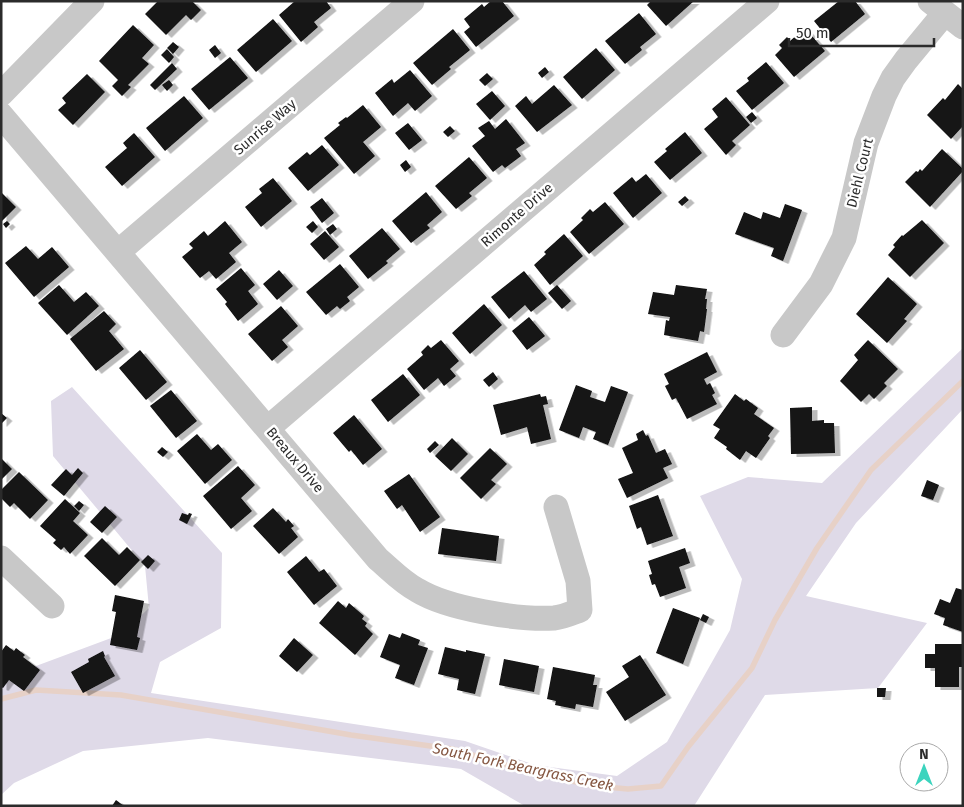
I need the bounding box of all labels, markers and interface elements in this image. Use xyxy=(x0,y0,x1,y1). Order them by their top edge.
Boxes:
scale bar xyxy=(789,15,934,47)
text: 50 m xyxy=(796,24,829,42)
street label: Sunrise Way xyxy=(230,95,300,159)
street label: Diehl Court xyxy=(843,136,877,209)
street label: Rimonte Drive xyxy=(478,179,556,251)
street label: Breaux Drive xyxy=(263,424,327,496)
water label: South Fork Beargrass Creek xyxy=(430,739,615,795)
north arrow xyxy=(899,742,949,792)
text: N xyxy=(919,746,929,763)

